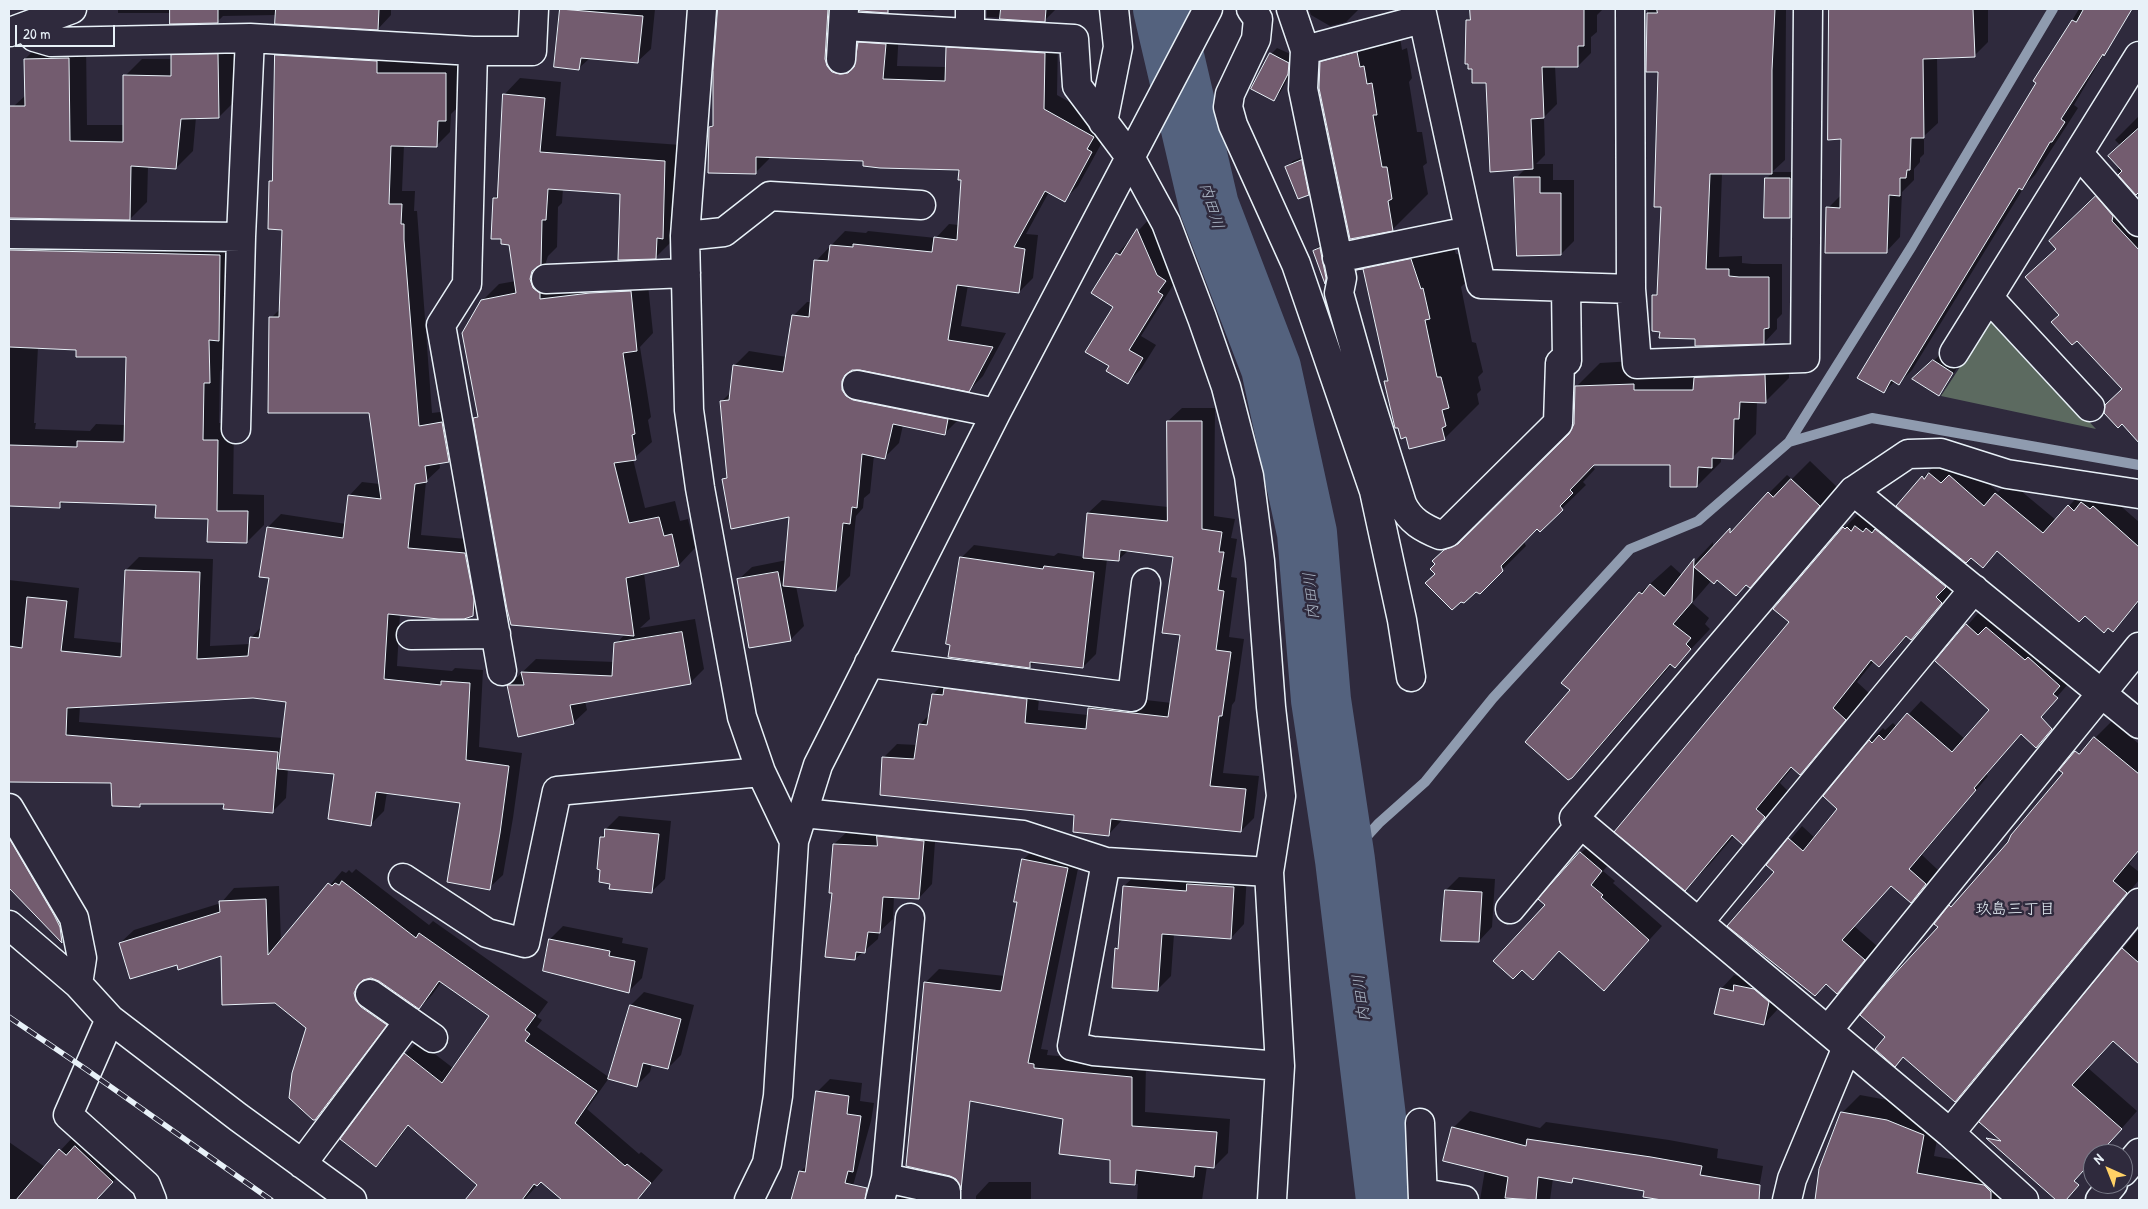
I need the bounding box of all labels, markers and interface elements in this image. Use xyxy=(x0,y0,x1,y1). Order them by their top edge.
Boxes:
scale bar xyxy=(18,15,118,47)
text: 20 m xyxy=(23,23,50,44)
water label: 内田川 xyxy=(1195,180,1227,232)
water label: 内田川 xyxy=(1300,571,1324,621)
district label: 玖島三丁目 xyxy=(1975,900,2055,920)
water label: 内田川 xyxy=(1350,973,1374,1023)
north arrow xyxy=(2083,1144,2133,1194)
text: N xyxy=(2089,1149,2107,1168)

